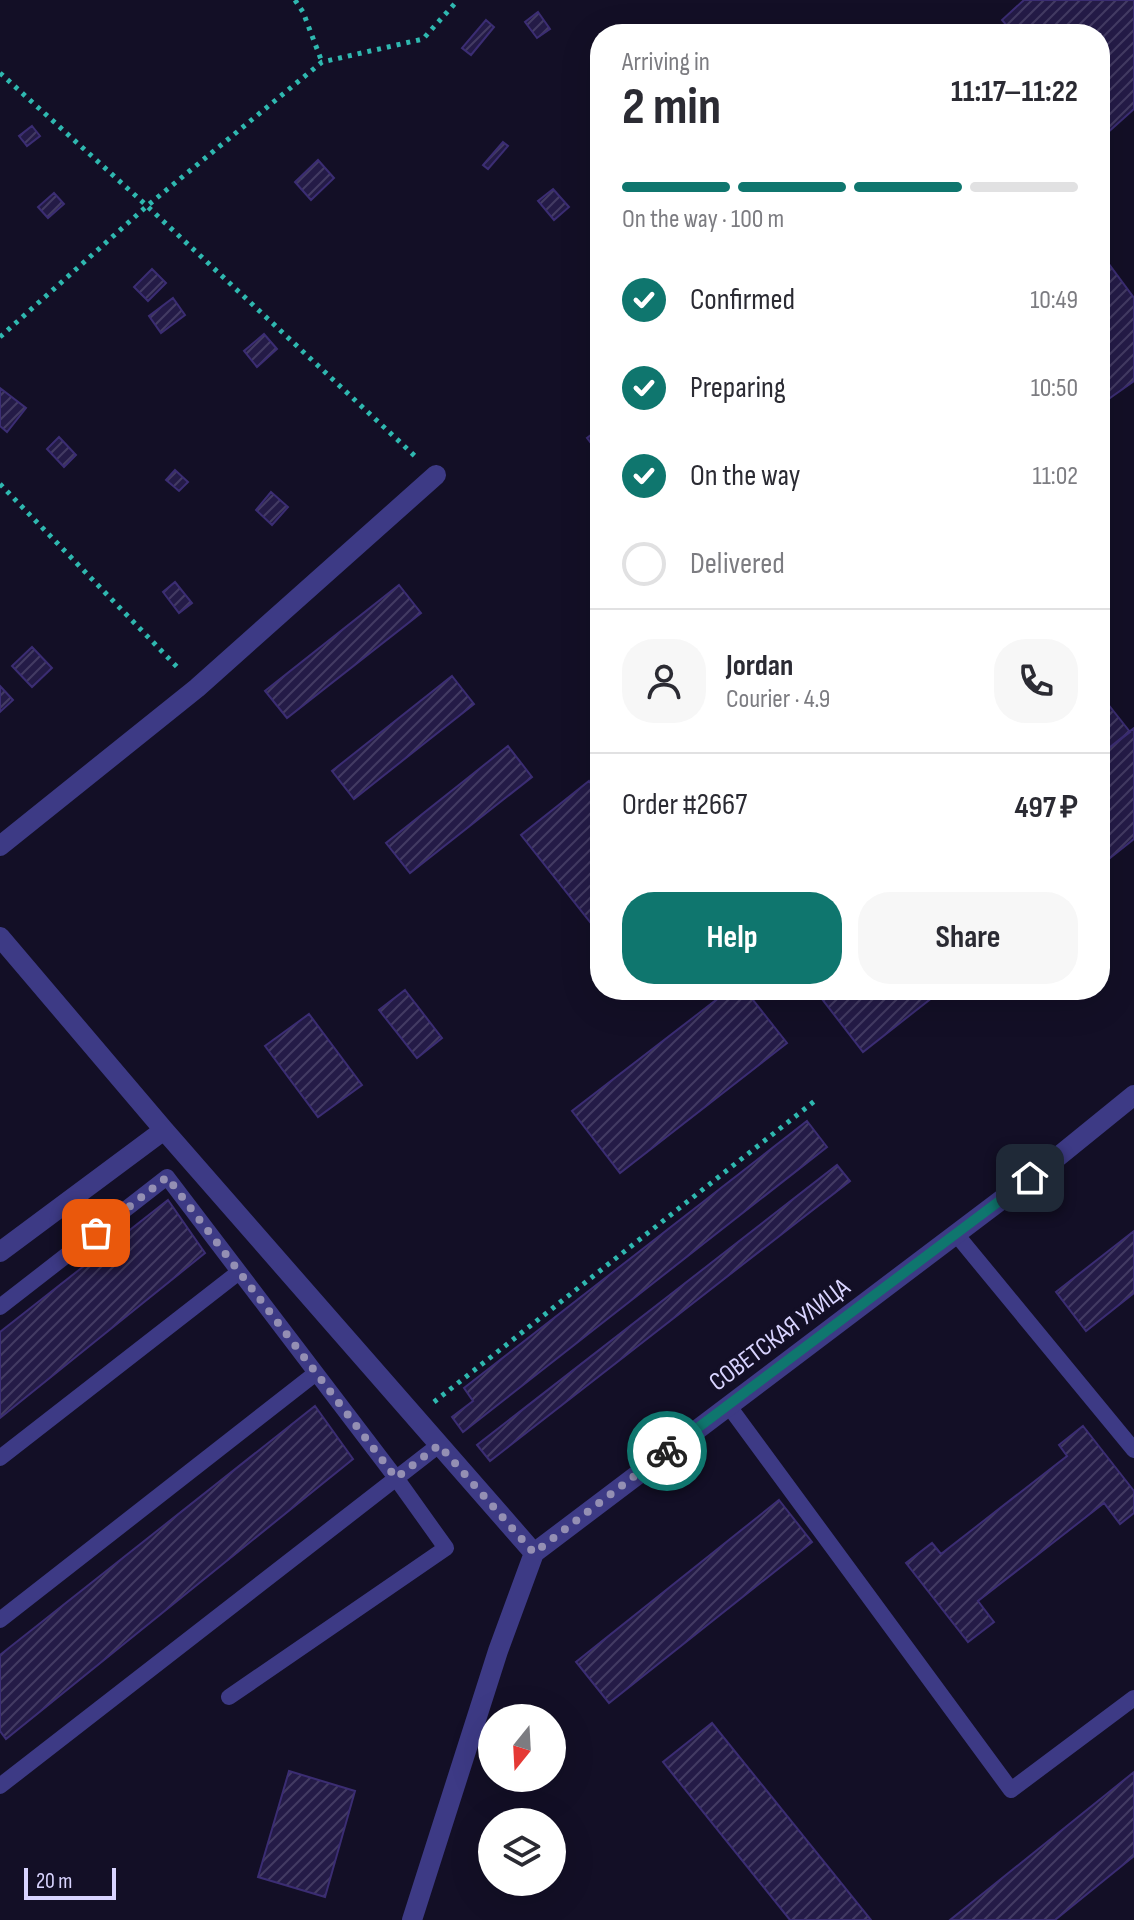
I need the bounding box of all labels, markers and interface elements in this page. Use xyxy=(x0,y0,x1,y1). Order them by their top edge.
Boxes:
text: Arriving in xyxy=(622,47,710,78)
text: 11:17–11:22 xyxy=(951,74,1078,110)
text: 2 min xyxy=(622,76,721,139)
text: On the way · 100 m xyxy=(622,204,784,235)
icon: check xyxy=(622,278,666,322)
text: Confirmed xyxy=(690,282,795,318)
text: 10:49 xyxy=(1030,285,1078,316)
icon: check xyxy=(622,366,666,410)
text: Preparing xyxy=(690,370,786,406)
text: 10:50 xyxy=(1031,373,1078,404)
icon: check xyxy=(622,454,666,498)
text: On the way xyxy=(690,458,800,494)
text: 11:02 xyxy=(1033,461,1078,492)
text: Delivered xyxy=(690,546,785,582)
button: person xyxy=(622,639,706,723)
button: phone xyxy=(994,639,1078,723)
text: Jordan xyxy=(726,648,793,684)
text: Courier · 4.9 xyxy=(726,684,830,715)
text: Order #2667 xyxy=(622,787,747,823)
text: 497 ₽ xyxy=(1015,790,1078,826)
button: Help xyxy=(622,892,842,984)
button: Share xyxy=(858,892,1078,984)
pin xyxy=(996,1144,1064,1212)
icon: home xyxy=(1008,1156,1052,1200)
pin xyxy=(62,1199,130,1267)
icon: bag xyxy=(74,1211,118,1255)
street label: СОВЕТСКАЯ УЛИЦА xyxy=(704,1272,857,1398)
courier xyxy=(627,1411,707,1491)
icon: bike xyxy=(645,1429,689,1473)
north arrow xyxy=(478,1704,566,1792)
map controls xyxy=(478,1704,566,1896)
button: layers xyxy=(478,1808,566,1896)
scale bar xyxy=(24,1864,116,1900)
text: 20 m xyxy=(36,1868,73,1895)

